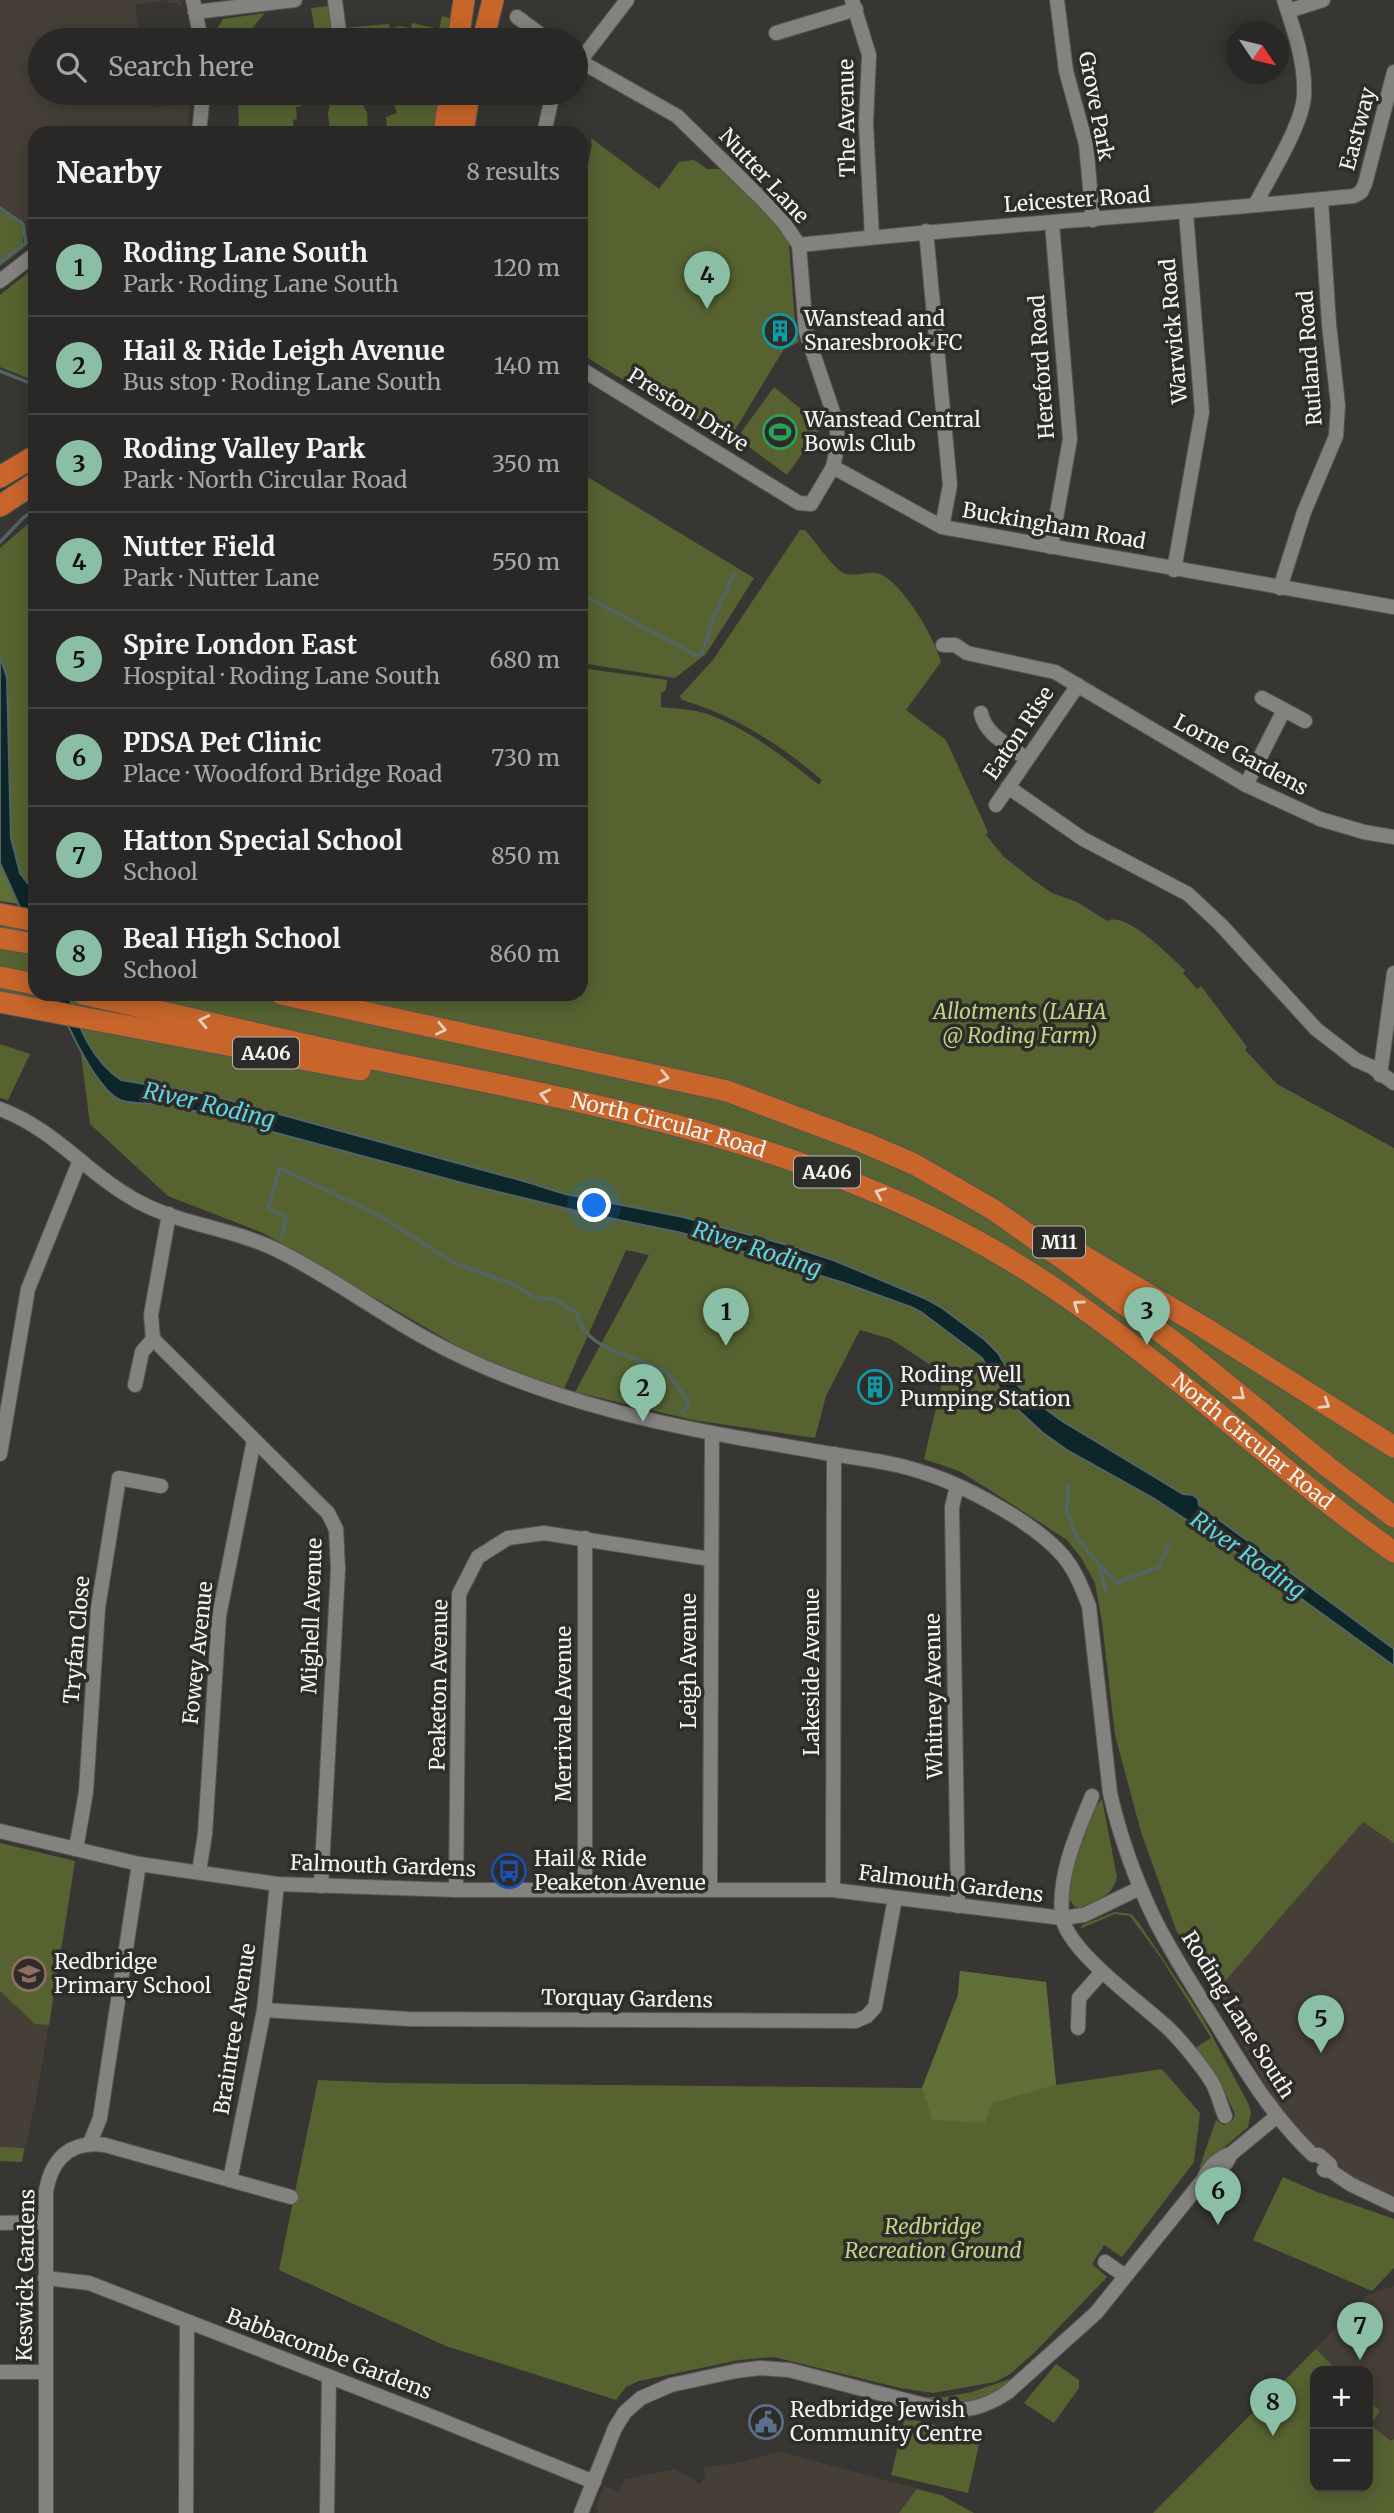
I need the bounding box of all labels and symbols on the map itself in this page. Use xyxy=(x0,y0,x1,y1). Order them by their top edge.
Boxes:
north arrow xyxy=(1226,21,1289,84)
street label: Grove Park xyxy=(1073,49,1120,163)
street label: The Avenue xyxy=(832,59,861,177)
street label: Eastway xyxy=(1333,84,1382,173)
street label: Nutter Lane xyxy=(714,123,815,229)
street label: Leicester Road xyxy=(1003,181,1152,218)
pin: 4 xyxy=(684,251,730,309)
street label: Warwick Road xyxy=(1154,257,1193,406)
street label: Rutland Road xyxy=(1291,289,1328,427)
street label: Hereford Road xyxy=(1023,294,1060,440)
place label: Wanstead and Snaresbrook FC xyxy=(803,305,962,356)
building icon: Wanstead and Snaresbrook FC xyxy=(761,312,799,350)
street label: Preston Drive xyxy=(623,362,754,457)
place label: Wanstead Central Bowls Club xyxy=(803,406,981,457)
sports icon: Wanstead Central Bowls Club xyxy=(761,413,799,451)
street label: Buckingham Road xyxy=(960,496,1148,555)
street label: Eaton Rise xyxy=(978,681,1060,785)
street label: Lorne Gardens xyxy=(1170,708,1313,801)
park label: Allotments (LAHA @ Roding Farm) xyxy=(931,998,1107,1049)
one-way arrow xyxy=(198,1015,210,1029)
one-way arrow xyxy=(435,1020,447,1035)
road number: A406 xyxy=(233,1037,299,1068)
one-way arrow xyxy=(658,1069,670,1083)
water label: River Roding xyxy=(141,1075,278,1134)
street label: North Circular Road xyxy=(568,1086,770,1164)
one-way arrow xyxy=(539,1089,551,1103)
road number: A406 xyxy=(794,1156,860,1188)
one-way arrow xyxy=(875,1187,887,1201)
your location xyxy=(577,1188,611,1222)
water label: River Roding xyxy=(689,1214,826,1283)
road number: M11 xyxy=(1033,1226,1085,1258)
pin: 3 xyxy=(1124,1287,1170,1345)
pin: 1 xyxy=(703,1288,749,1346)
one-way arrow xyxy=(1073,1300,1086,1313)
place label: Roding Well Pumping Station xyxy=(900,1361,1071,1412)
pin: 2 xyxy=(620,1364,666,1422)
street label: North Circular Road xyxy=(1166,1367,1339,1515)
building icon: Roding Well Pumping Station xyxy=(856,1368,894,1406)
one-way arrow xyxy=(1233,1387,1245,1400)
one-way arrow xyxy=(1317,1395,1330,1408)
water label: River Roding xyxy=(1185,1504,1312,1605)
street label: Mighell Avenue xyxy=(295,1537,328,1695)
street label: Tryfan Close xyxy=(57,1575,96,1705)
street label: Fowey Avenue xyxy=(177,1580,218,1726)
street label: Lakeside Avenue xyxy=(798,1588,825,1756)
street label: Leigh Avenue xyxy=(675,1593,702,1729)
street label: Peaketon Avenue xyxy=(424,1599,453,1771)
street label: Whitney Avenue xyxy=(919,1613,948,1780)
street label: Merrivale Avenue xyxy=(550,1626,577,1802)
place label: Hail & Ride Peaketon Avenue xyxy=(534,1845,706,1896)
street label: Falmouth Gardens xyxy=(290,1849,476,1882)
bus stop icon: Hail & Ride Peaketon Avenue xyxy=(490,1852,528,1890)
street label: Falmouth Gardens xyxy=(857,1859,1045,1908)
street label: Roding Lane South xyxy=(1176,1926,1301,2104)
street label: Braintree Avenue xyxy=(208,1941,261,2117)
place label: Redbridge Primary School xyxy=(54,1948,212,1999)
school or university icon: Redbridge Primary School xyxy=(10,1955,48,1993)
street label: Torquay Gardens xyxy=(541,1984,713,2013)
pin: 5 xyxy=(1298,1995,1344,2053)
pin: 6 xyxy=(1195,2167,1241,2225)
street label: Keswick Gardens xyxy=(10,2188,41,2362)
park label: Redbridge Recreation Ground xyxy=(845,2213,1021,2264)
street label: Babbacombe Gardens xyxy=(223,2302,436,2405)
pin: 7 xyxy=(1337,2302,1383,2360)
pin: 8 xyxy=(1250,2378,1296,2436)
place label: Redbridge Jewish Community Centre xyxy=(790,2396,982,2447)
public building icon: Redbridge Jewish Community Centre xyxy=(747,2403,785,2441)

